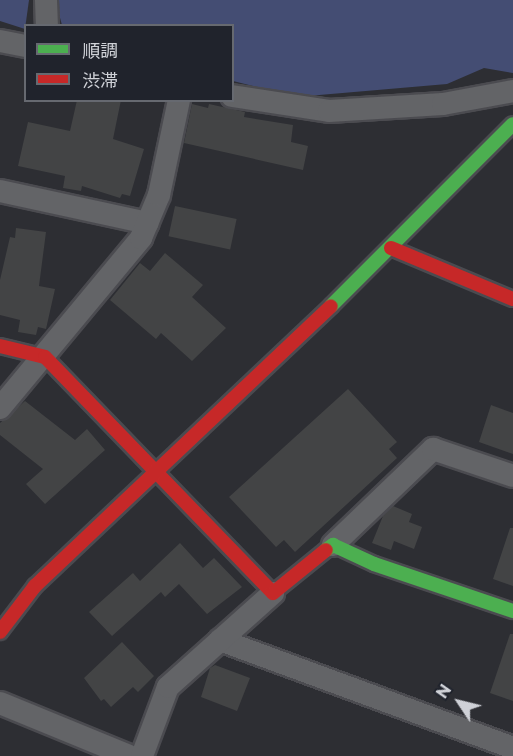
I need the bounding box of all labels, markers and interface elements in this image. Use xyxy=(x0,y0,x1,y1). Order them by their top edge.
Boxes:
legend xyxy=(24,24,234,102)
text: 順調 xyxy=(82,40,118,62)
text: 渋滞 xyxy=(82,70,118,92)
north arrow xyxy=(429,672,489,732)
text: N xyxy=(432,681,455,702)

